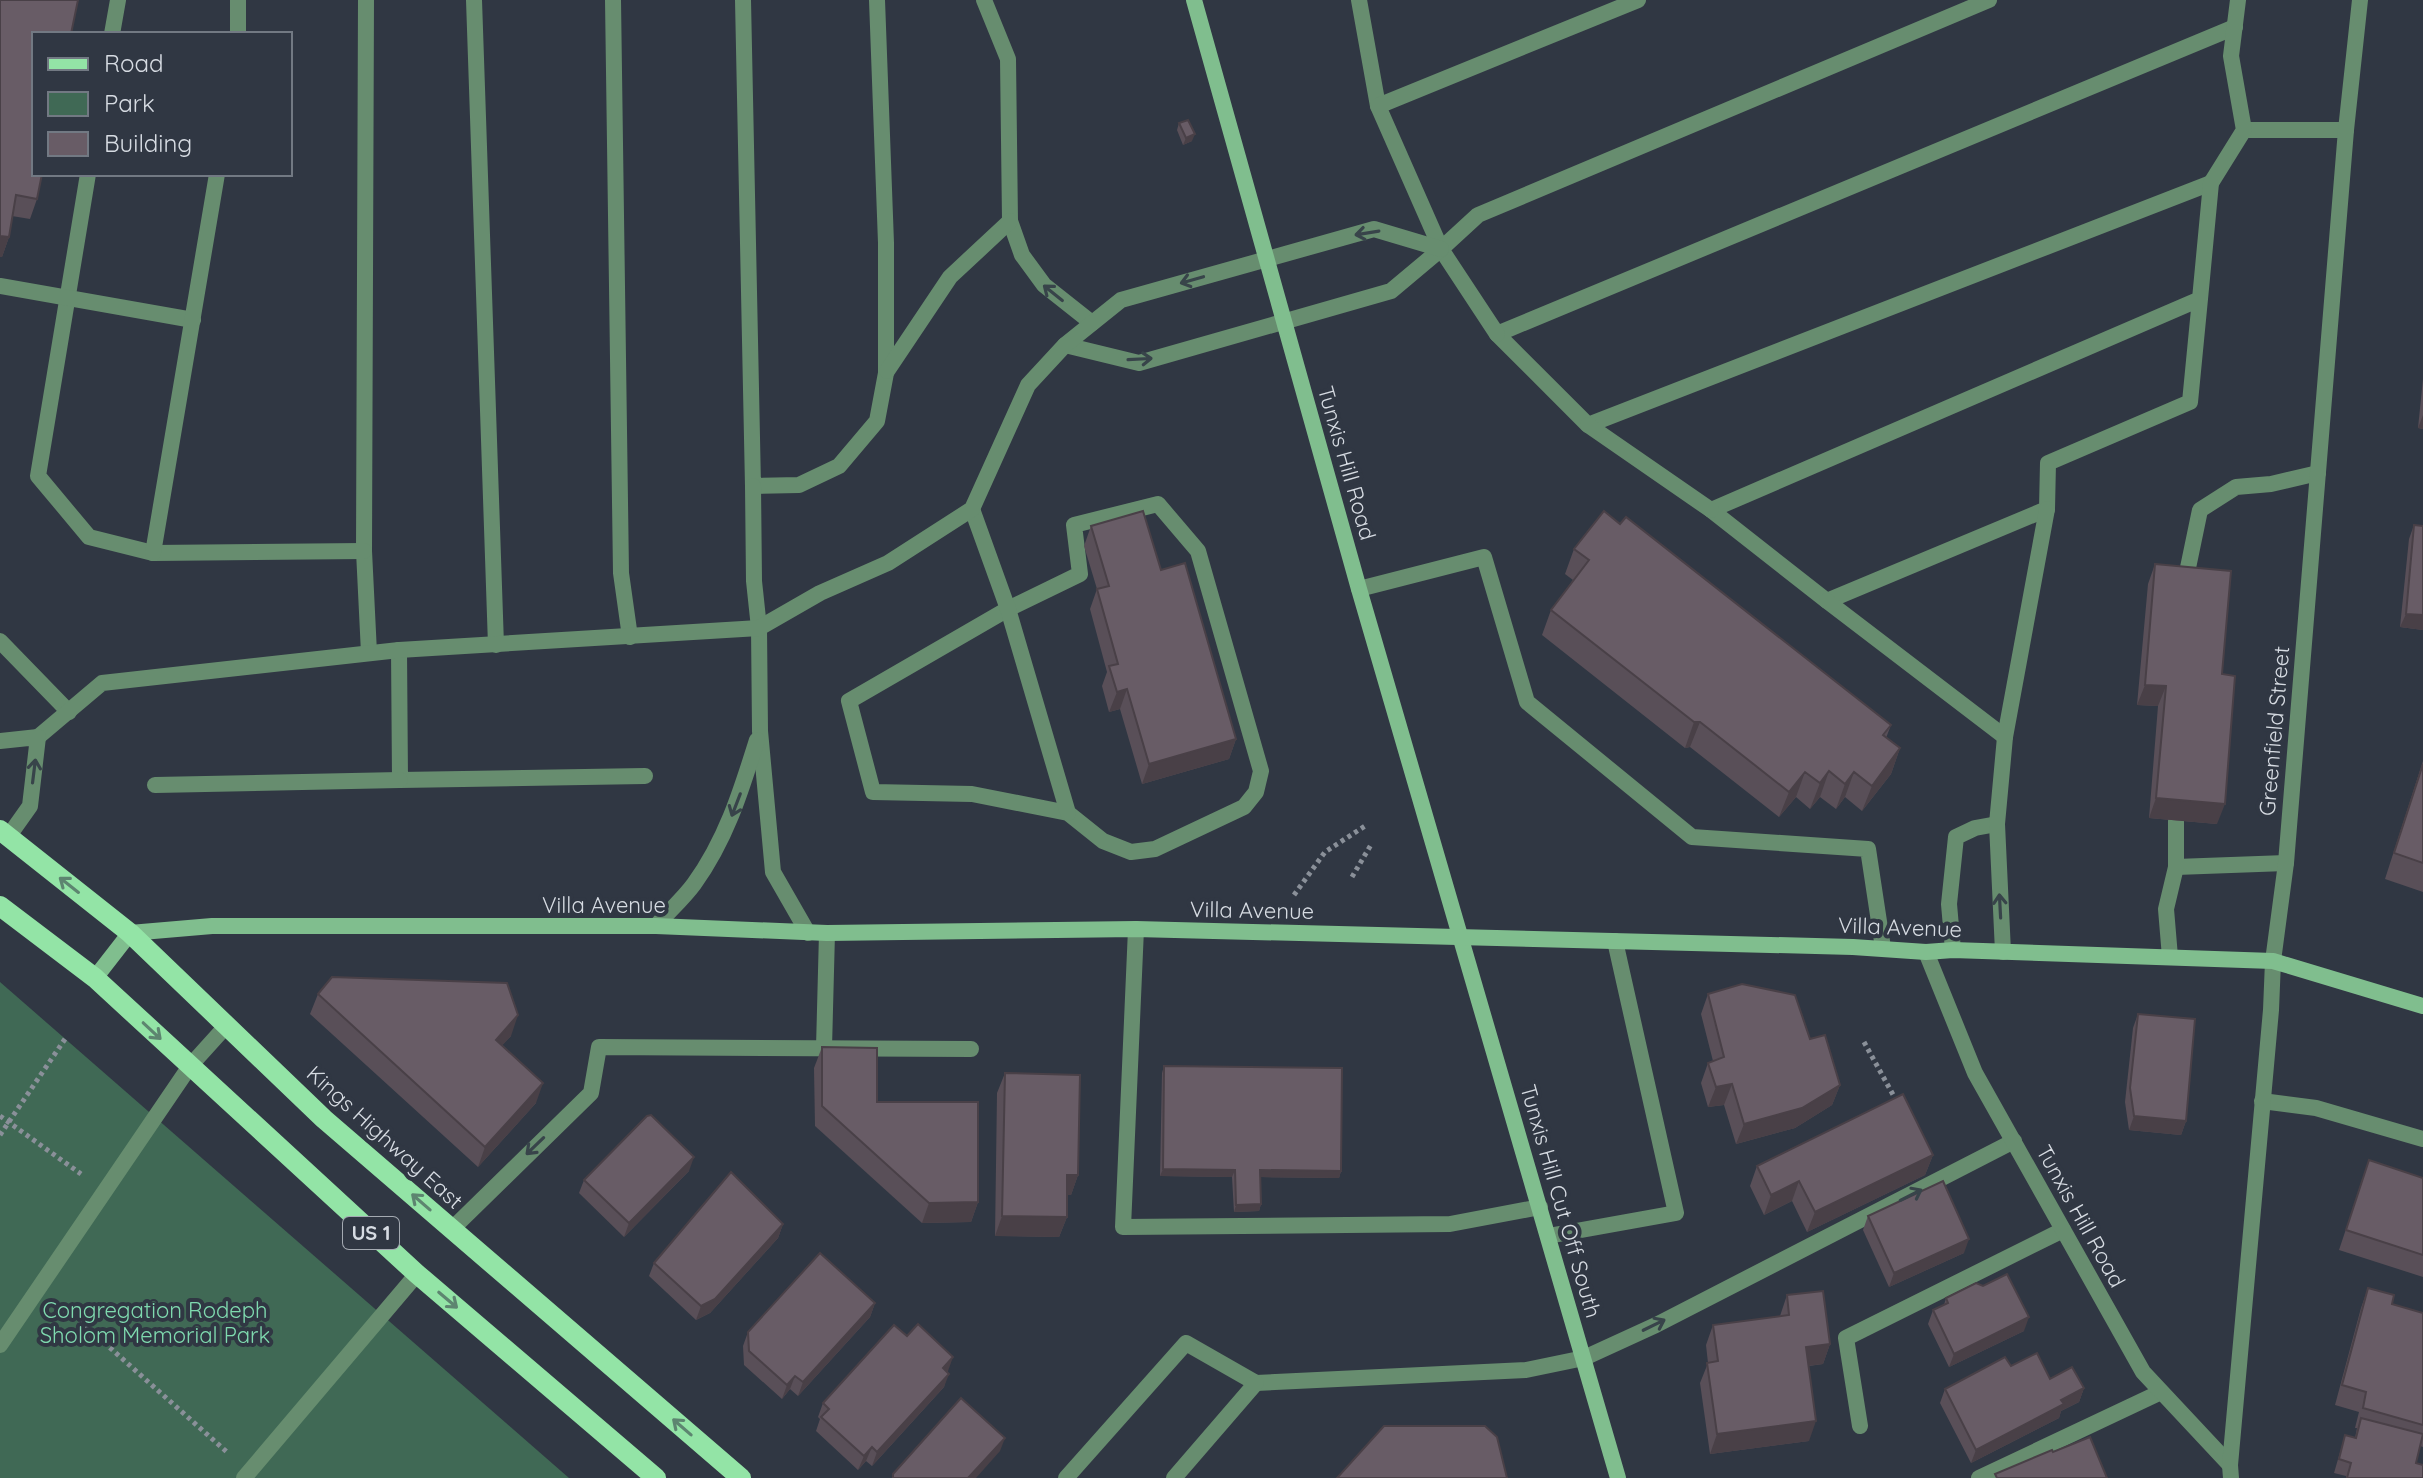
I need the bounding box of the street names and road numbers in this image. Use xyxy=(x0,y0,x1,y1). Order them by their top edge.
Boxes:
street label: Tunxis Hill Road xyxy=(1312,383,1382,543)
street label: Greenfield Street xyxy=(2253,645,2295,817)
street label: Villa Avenue xyxy=(542,891,666,919)
street label: Villa Avenue xyxy=(1190,895,1314,925)
street label: Villa Avenue xyxy=(1838,911,1962,943)
street label: Kings Highway East xyxy=(301,1059,469,1215)
street label: Tunxis Hill Cut Off South xyxy=(1514,1081,1608,1321)
street label: Tunxis Hill Road xyxy=(2030,1140,2132,1292)
road number: US 1 xyxy=(343,1217,399,1249)

